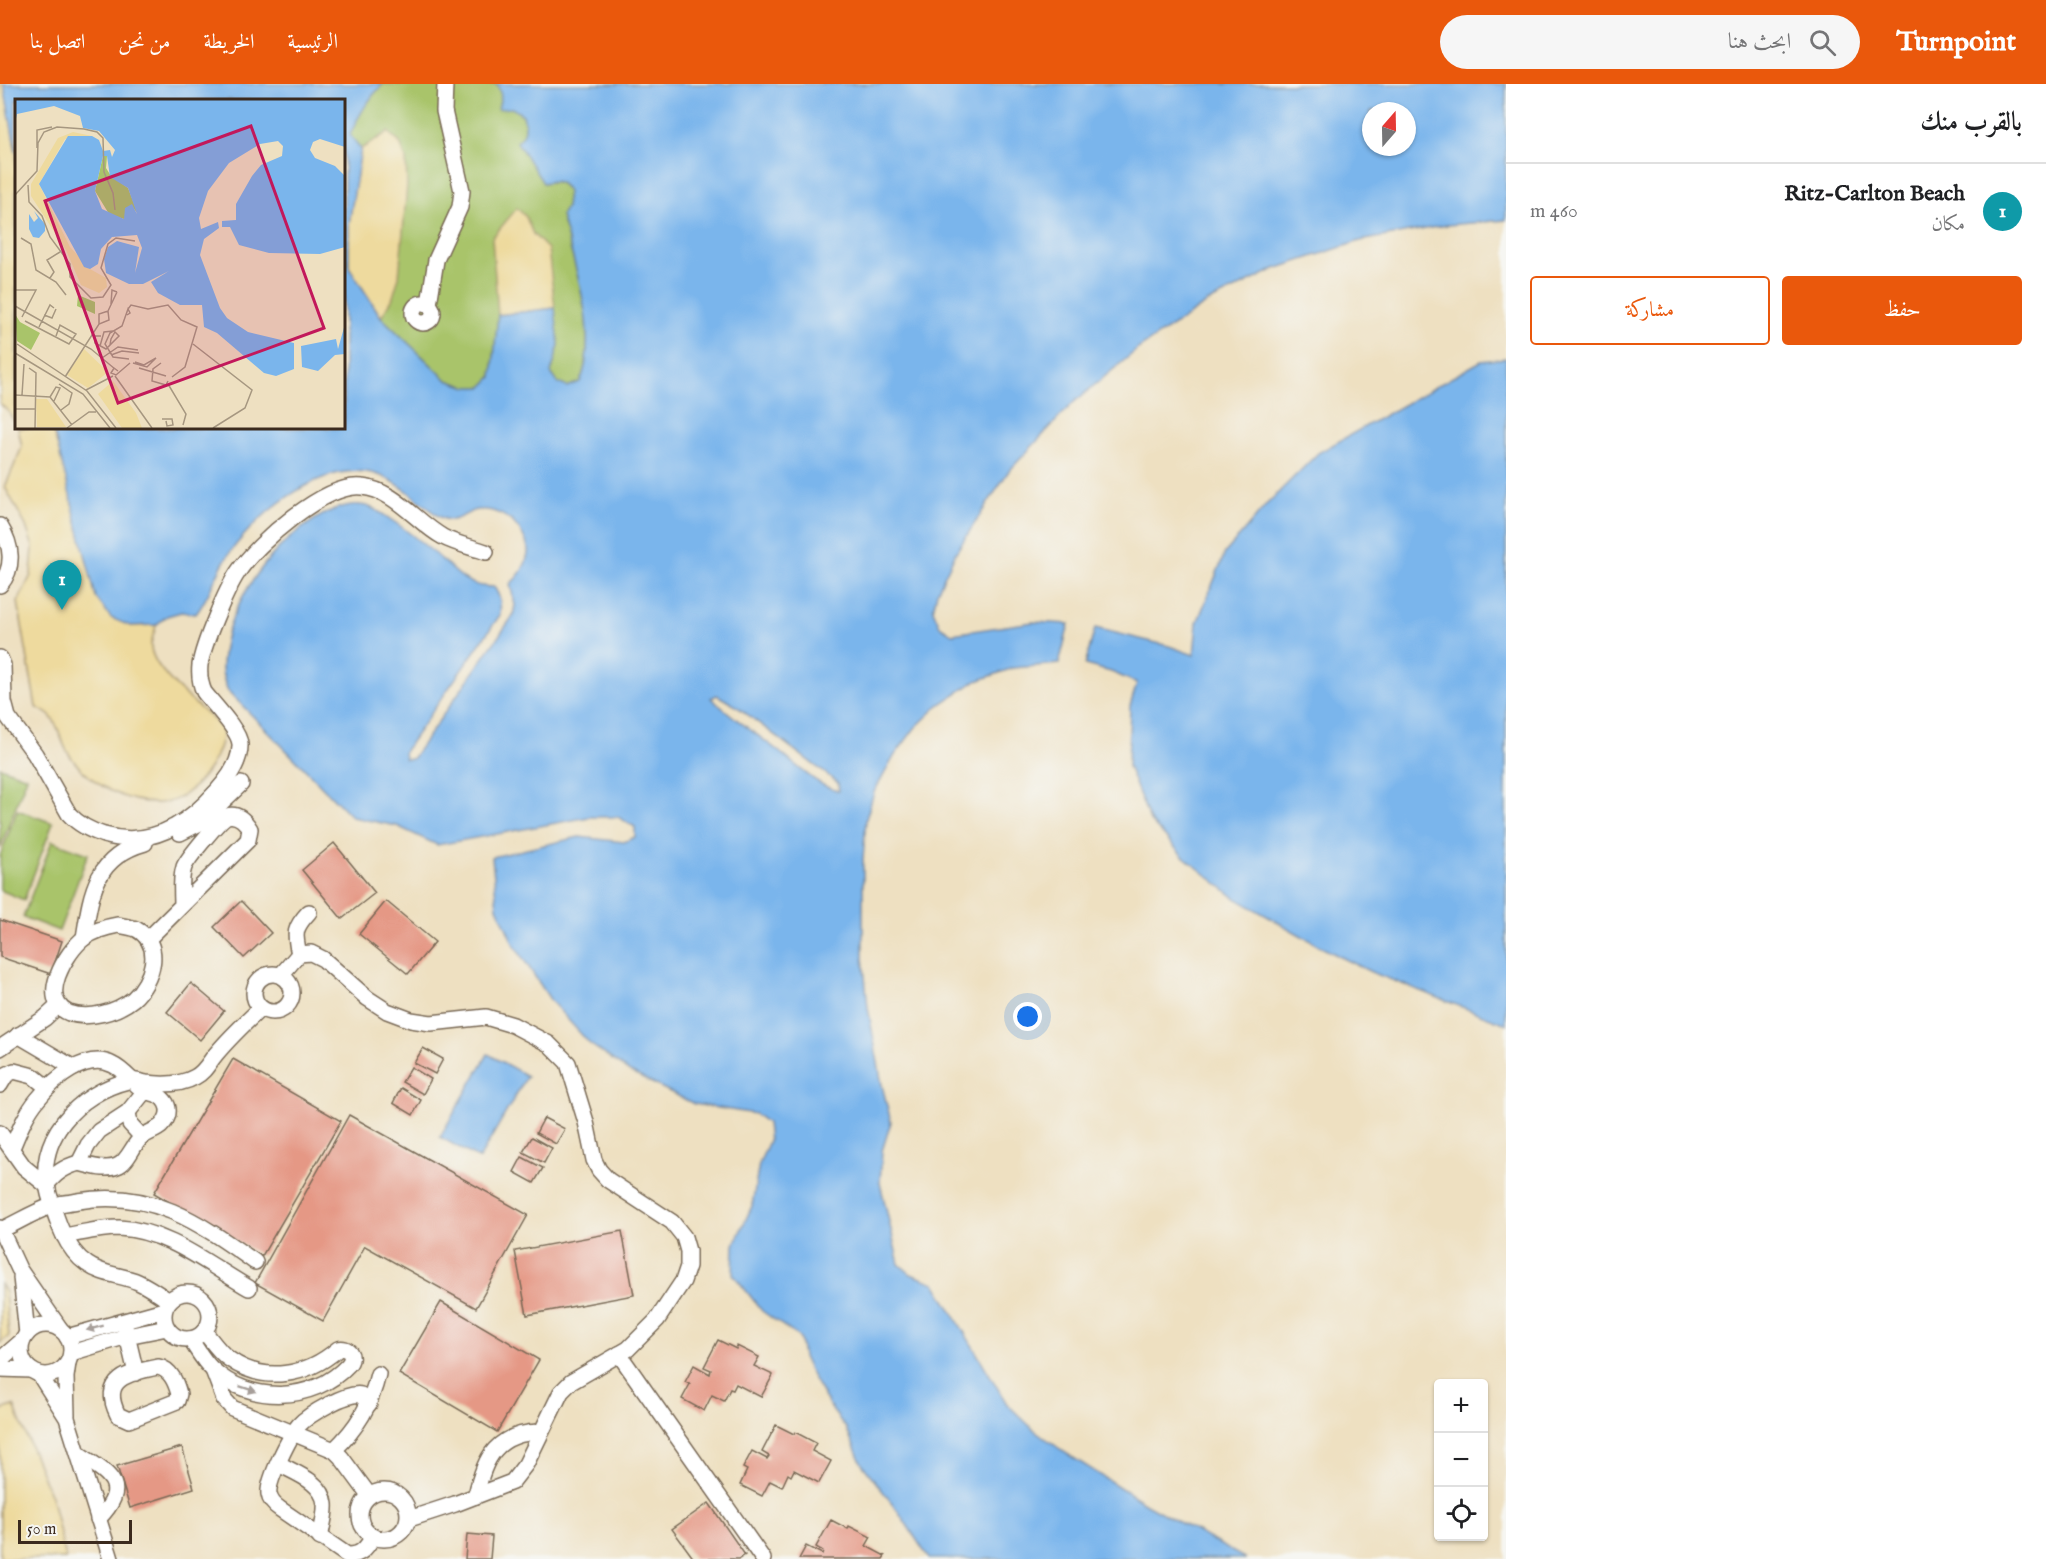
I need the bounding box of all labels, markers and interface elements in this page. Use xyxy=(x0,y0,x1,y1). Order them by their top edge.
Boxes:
search box xyxy=(1440,15,1860,69)
text: Turnpoint xyxy=(1896,25,2016,60)
icon: search xyxy=(1806,26,1839,59)
text: ابحث هنا xyxy=(1728,28,1791,56)
text: اتصل بنا xyxy=(30,29,85,56)
text: من نحن xyxy=(118,29,170,56)
text: الخريطة xyxy=(203,29,255,56)
text: الرئيسية xyxy=(288,29,338,56)
inset map xyxy=(15,99,345,429)
north arrow xyxy=(1362,102,1416,156)
text: بالقرب منك xyxy=(1920,106,2022,139)
text: Ritz-Carlton Beach xyxy=(1784,180,1965,208)
text: 460 m xyxy=(1530,199,1578,224)
text: 1 xyxy=(1999,199,2006,224)
text: مكان xyxy=(1931,212,1965,237)
button: مشاركة xyxy=(1530,276,1770,345)
button: حفظ xyxy=(1782,276,2022,345)
pin: 1 xyxy=(42,560,82,610)
your location xyxy=(1013,1002,1042,1031)
one-way arrow xyxy=(86,1324,104,1333)
map controls xyxy=(1434,1379,1488,1541)
button: + xyxy=(1434,1379,1488,1433)
one-way arrow xyxy=(239,1385,257,1395)
button: − xyxy=(1434,1433,1488,1487)
button: locate xyxy=(1434,1487,1488,1541)
scale bar xyxy=(18,1517,132,1544)
text: 50 m xyxy=(27,1520,56,1540)

